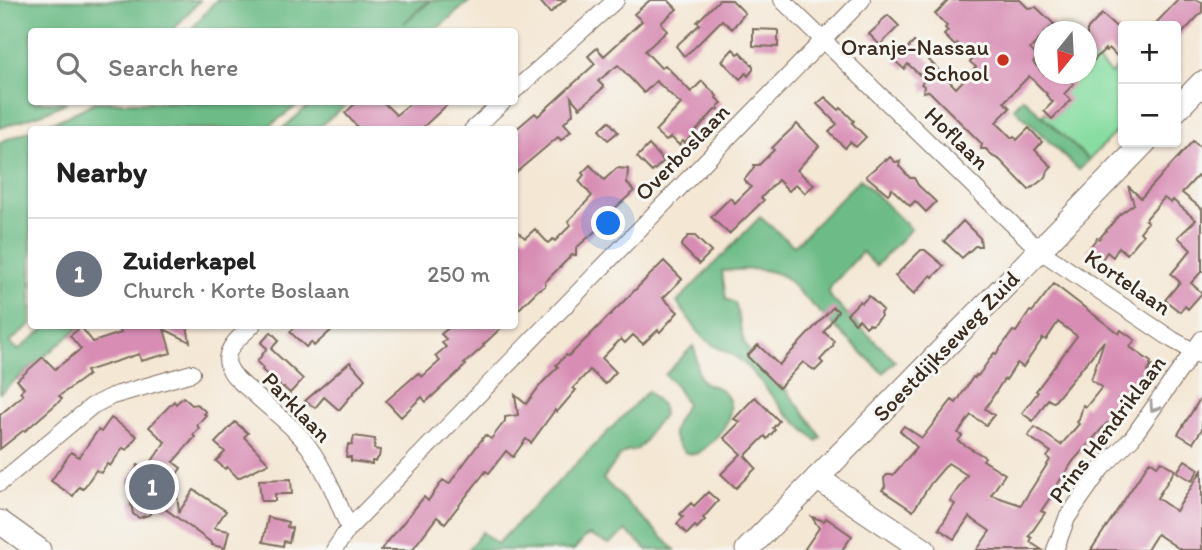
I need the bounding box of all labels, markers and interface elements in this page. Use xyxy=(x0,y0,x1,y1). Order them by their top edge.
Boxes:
north arrow xyxy=(1034,21,1097,84)
map controls xyxy=(1118,21,1181,147)
button: + xyxy=(1118,21,1181,84)
search box xyxy=(28,28,518,105)
place label: Oranje-Nassau School xyxy=(841,33,989,87)
icon: search xyxy=(52,48,90,86)
text: Search here xyxy=(108,51,238,83)
marker: Oranje-Nassau School xyxy=(995,52,1011,68)
button: − xyxy=(1118,84,1181,147)
street label: Overboslaan xyxy=(629,98,735,206)
street label: Hoflaan xyxy=(919,100,995,176)
text: Nearby xyxy=(56,153,147,190)
your location xyxy=(591,206,625,240)
street label: Kortelaan xyxy=(1079,243,1177,321)
text: Zuiderkapel xyxy=(123,244,256,276)
text: 1 xyxy=(74,260,84,288)
text: 250 m xyxy=(427,260,490,288)
street label: Soestdijkseweg Zuid xyxy=(867,264,1026,427)
text: Church · Korte Boslaan xyxy=(123,276,349,304)
street label: Prins Hendriklaan xyxy=(1042,350,1172,508)
street label: Parklaan xyxy=(256,366,338,448)
one-way arrow xyxy=(1150,399,1162,412)
pin: 1 xyxy=(129,461,175,513)

